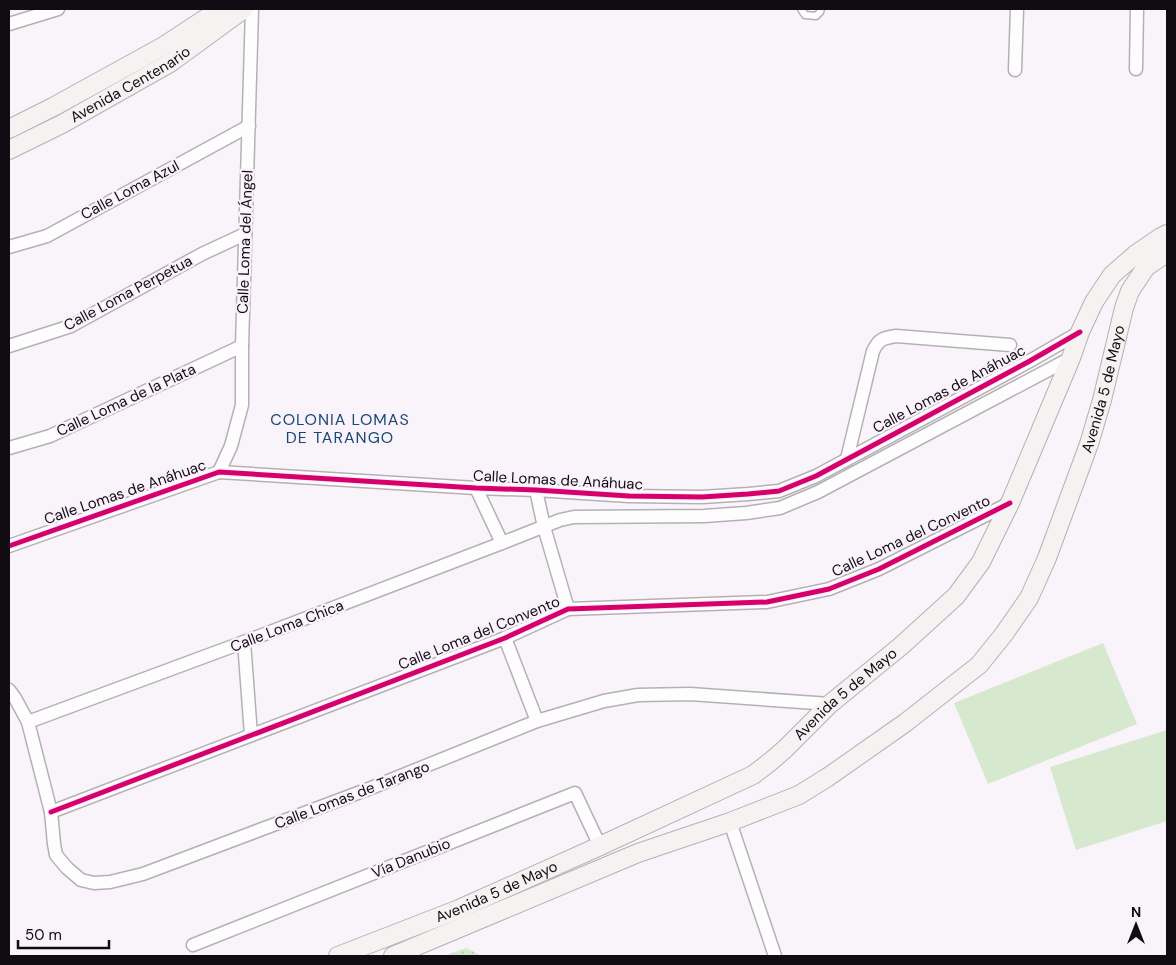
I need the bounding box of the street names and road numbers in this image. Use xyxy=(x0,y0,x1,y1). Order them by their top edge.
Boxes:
street label: Avenida Centenario xyxy=(67,41,195,127)
street label: Calle Loma Azul xyxy=(77,156,183,224)
street label: Calle Loma del Ángel xyxy=(232,170,258,314)
street label: Calle Loma Perpetua xyxy=(60,251,196,335)
street label: Avenida 5 de Mayo xyxy=(1077,323,1130,456)
street label: Calle Lomas de Anáhuac xyxy=(869,340,1029,438)
street label: Calle Loma de la Plata xyxy=(53,359,199,441)
street label: Calle Lomas de Anáhuac xyxy=(41,455,209,529)
street label: Calle Lomas de Anáhuac xyxy=(472,466,644,494)
street label: Calle Loma del Convento xyxy=(829,490,994,582)
street label: Calle Loma del Convento xyxy=(395,591,563,675)
street label: Calle Loma Chica xyxy=(227,595,347,657)
street label: Avenida 5 de Mayo xyxy=(789,643,901,745)
street label: Calle Lomas de Tarango xyxy=(272,756,432,834)
street label: Vía Danubio xyxy=(369,833,453,883)
street label: Avenida 5 de Mayo xyxy=(433,856,561,927)

